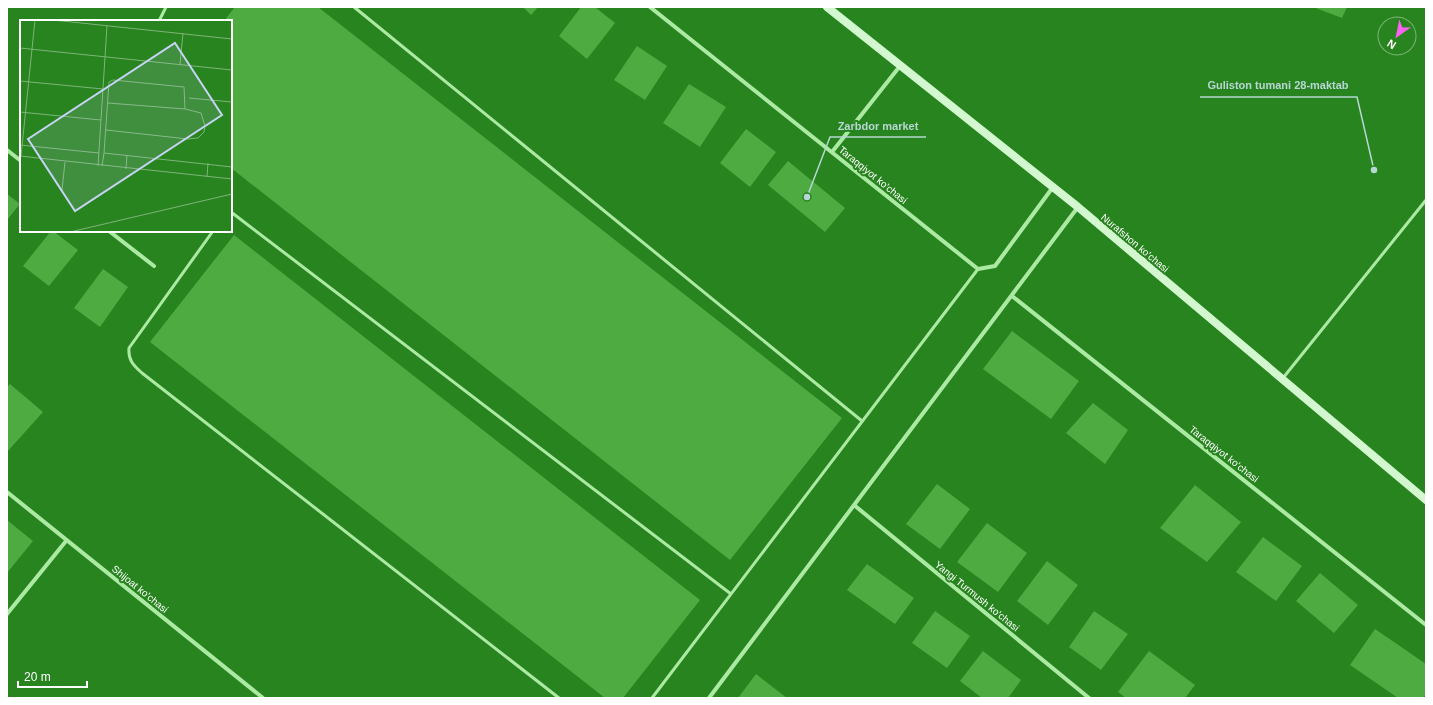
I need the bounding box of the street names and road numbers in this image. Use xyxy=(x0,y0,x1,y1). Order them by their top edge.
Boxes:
street label: Taraqqiyot ko'chasi xyxy=(837,144,909,206)
street label: Nurafshon ko'chasi xyxy=(1099,212,1171,274)
street label: Taraqqiyot ko'chasi xyxy=(1187,424,1261,484)
street label: Yangi Turmush ko'chasi xyxy=(933,559,1021,633)
street label: Shijoat ko'chasi xyxy=(110,563,170,615)

